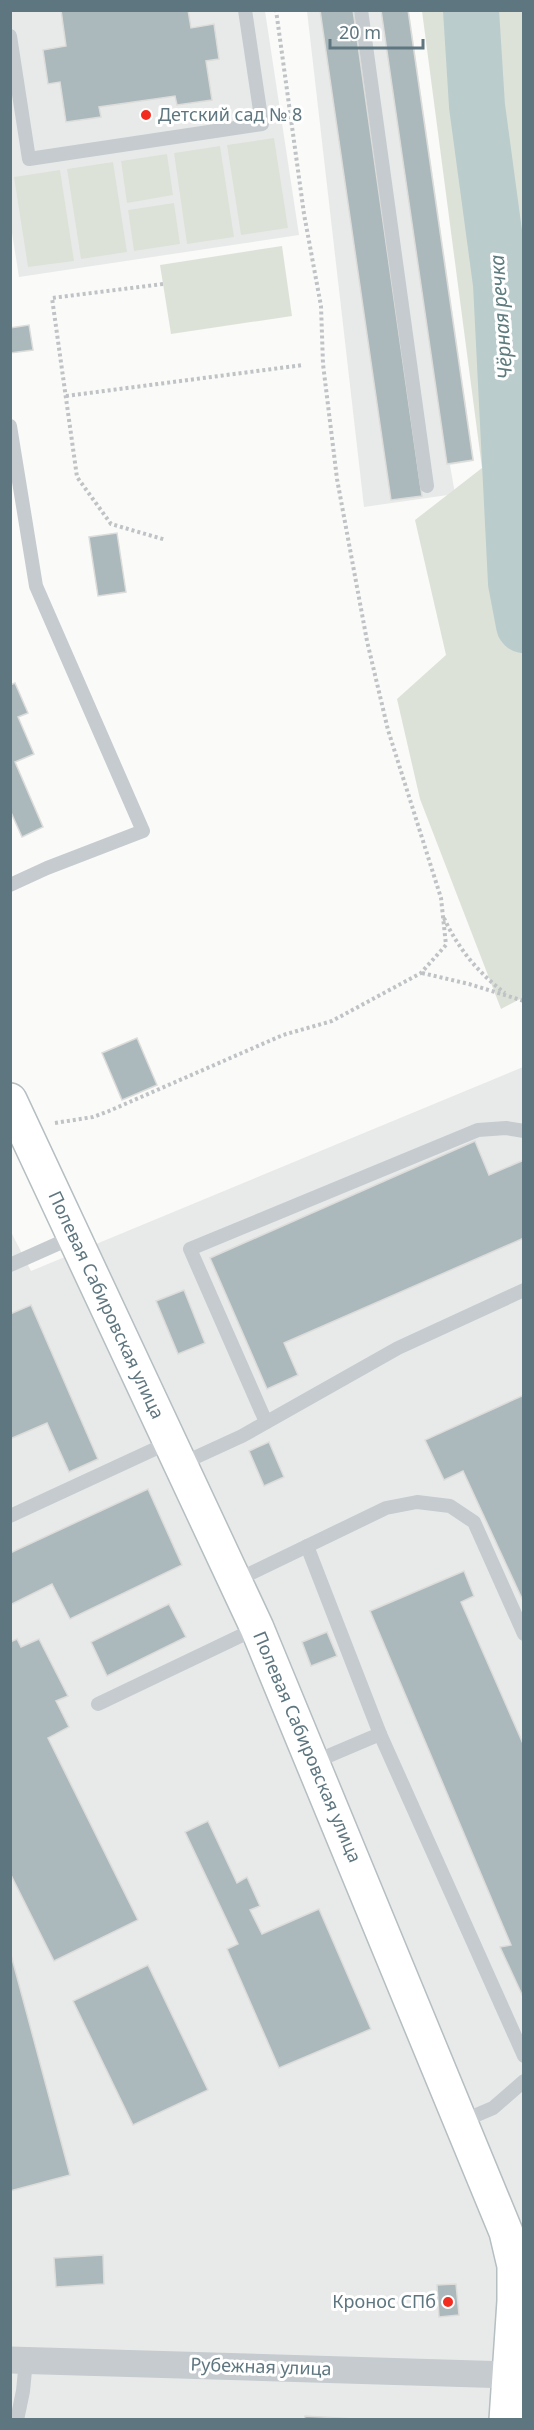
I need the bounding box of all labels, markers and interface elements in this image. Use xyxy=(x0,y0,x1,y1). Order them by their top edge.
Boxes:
scale bar xyxy=(330,12,423,50)
text: 20 m xyxy=(339,20,381,44)
place label: Детский сад № 8 xyxy=(158,102,302,126)
marker: Детский сад № 8 xyxy=(139,108,153,122)
water label: Чёрная речка xyxy=(483,254,518,380)
street label: Полевая Сабировская улица xyxy=(43,1187,170,1422)
street label: Полевая Сабировская улица xyxy=(248,1627,368,1866)
place label: Кронос СПб xyxy=(332,2289,436,2313)
marker: Кронос СПб xyxy=(441,2295,455,2309)
street label: Рубежная улица xyxy=(190,2352,332,2380)

